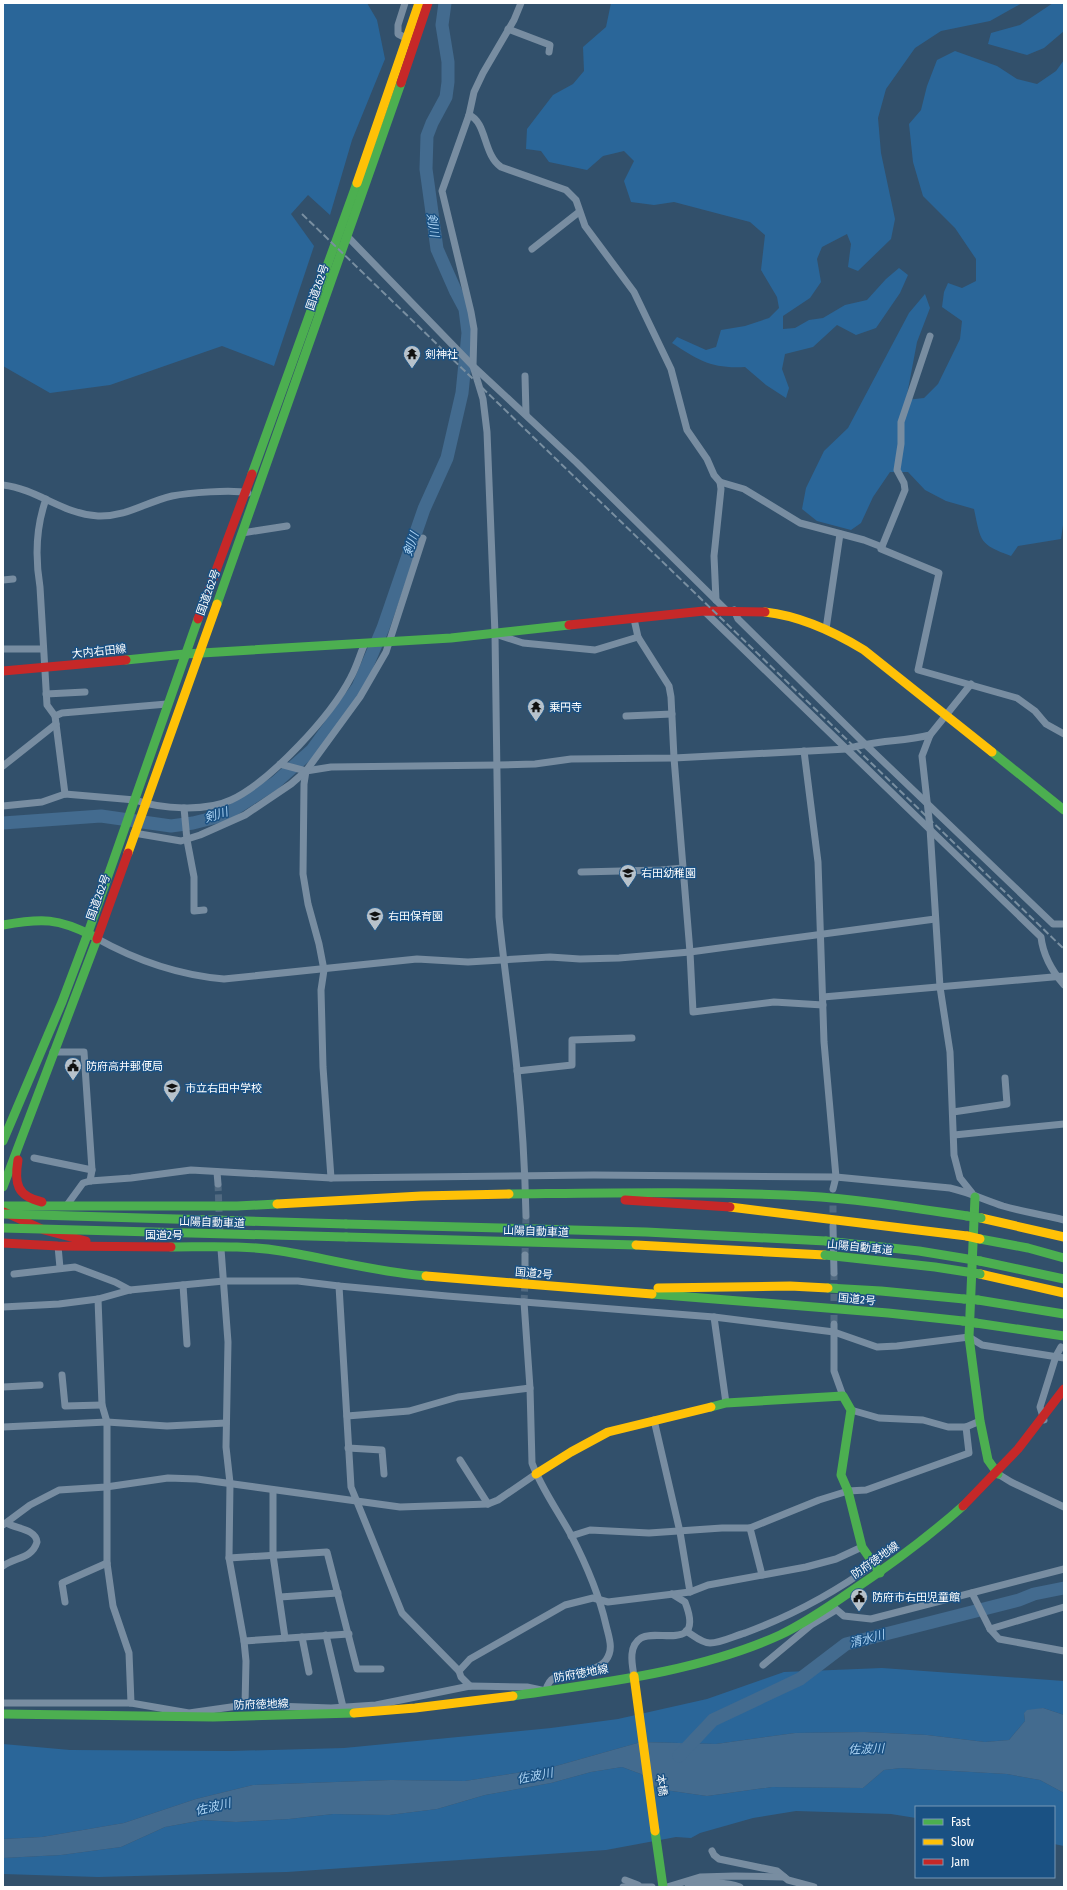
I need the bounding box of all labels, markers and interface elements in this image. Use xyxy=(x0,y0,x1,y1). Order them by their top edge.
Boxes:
water label: 剣川 xyxy=(424,212,442,240)
street label: 国道262号 xyxy=(304,262,331,312)
temple icon: 剣神社 xyxy=(402,344,422,369)
place label: 剣神社 xyxy=(425,348,458,361)
water label: 剣川 xyxy=(400,528,422,558)
street label: 国道262号 xyxy=(194,567,223,617)
street label: 大内右田線 xyxy=(71,642,127,661)
temple icon: 乗円寺 xyxy=(526,697,546,722)
place label: 乗円寺 xyxy=(549,701,582,714)
water label: 剣川 xyxy=(202,804,231,825)
school or university icon: 右田幼稚園 xyxy=(618,863,638,888)
place label: 右田幼稚園 xyxy=(641,867,696,880)
street label: 国道262号 xyxy=(84,872,113,922)
school or university icon: 右田保育園 xyxy=(365,906,385,931)
place label: 右田保育園 xyxy=(388,910,443,923)
public building icon: 防府高井郵便局 xyxy=(63,1056,83,1081)
place label: 防府高井郵便局 xyxy=(86,1060,163,1073)
school or university icon: 市立右田中学校 xyxy=(162,1078,182,1103)
place label: 市立右田中学校 xyxy=(185,1082,262,1095)
street label: 山陽自動車道 xyxy=(179,1215,245,1230)
street label: 山陽自動車道 xyxy=(503,1224,569,1239)
street label: 国道2号 xyxy=(145,1229,183,1242)
street label: 山陽自動車道 xyxy=(826,1238,893,1257)
street label: 国道2号 xyxy=(515,1265,553,1282)
street label: 国道2号 xyxy=(838,1291,876,1308)
street label: 防府徳地線 xyxy=(849,1539,902,1582)
public building icon: 防府市右田児童館 xyxy=(849,1587,869,1612)
place label: 防府市右田児童館 xyxy=(872,1591,960,1604)
water label: 清水川 xyxy=(848,1627,888,1650)
street label: 防府徳地線 xyxy=(553,1662,609,1685)
street label: 防府徳地線 xyxy=(233,1697,289,1712)
water label: 佐波川 xyxy=(848,1741,886,1757)
water label: 佐波川 xyxy=(516,1765,556,1786)
street label: 本橋 xyxy=(654,1773,669,1797)
water label: 佐波川 xyxy=(194,1796,234,1818)
legend xyxy=(915,1806,1055,1878)
text: Fast xyxy=(951,1815,970,1829)
text: Slow xyxy=(951,1835,974,1849)
text: Jam xyxy=(951,1855,969,1869)

